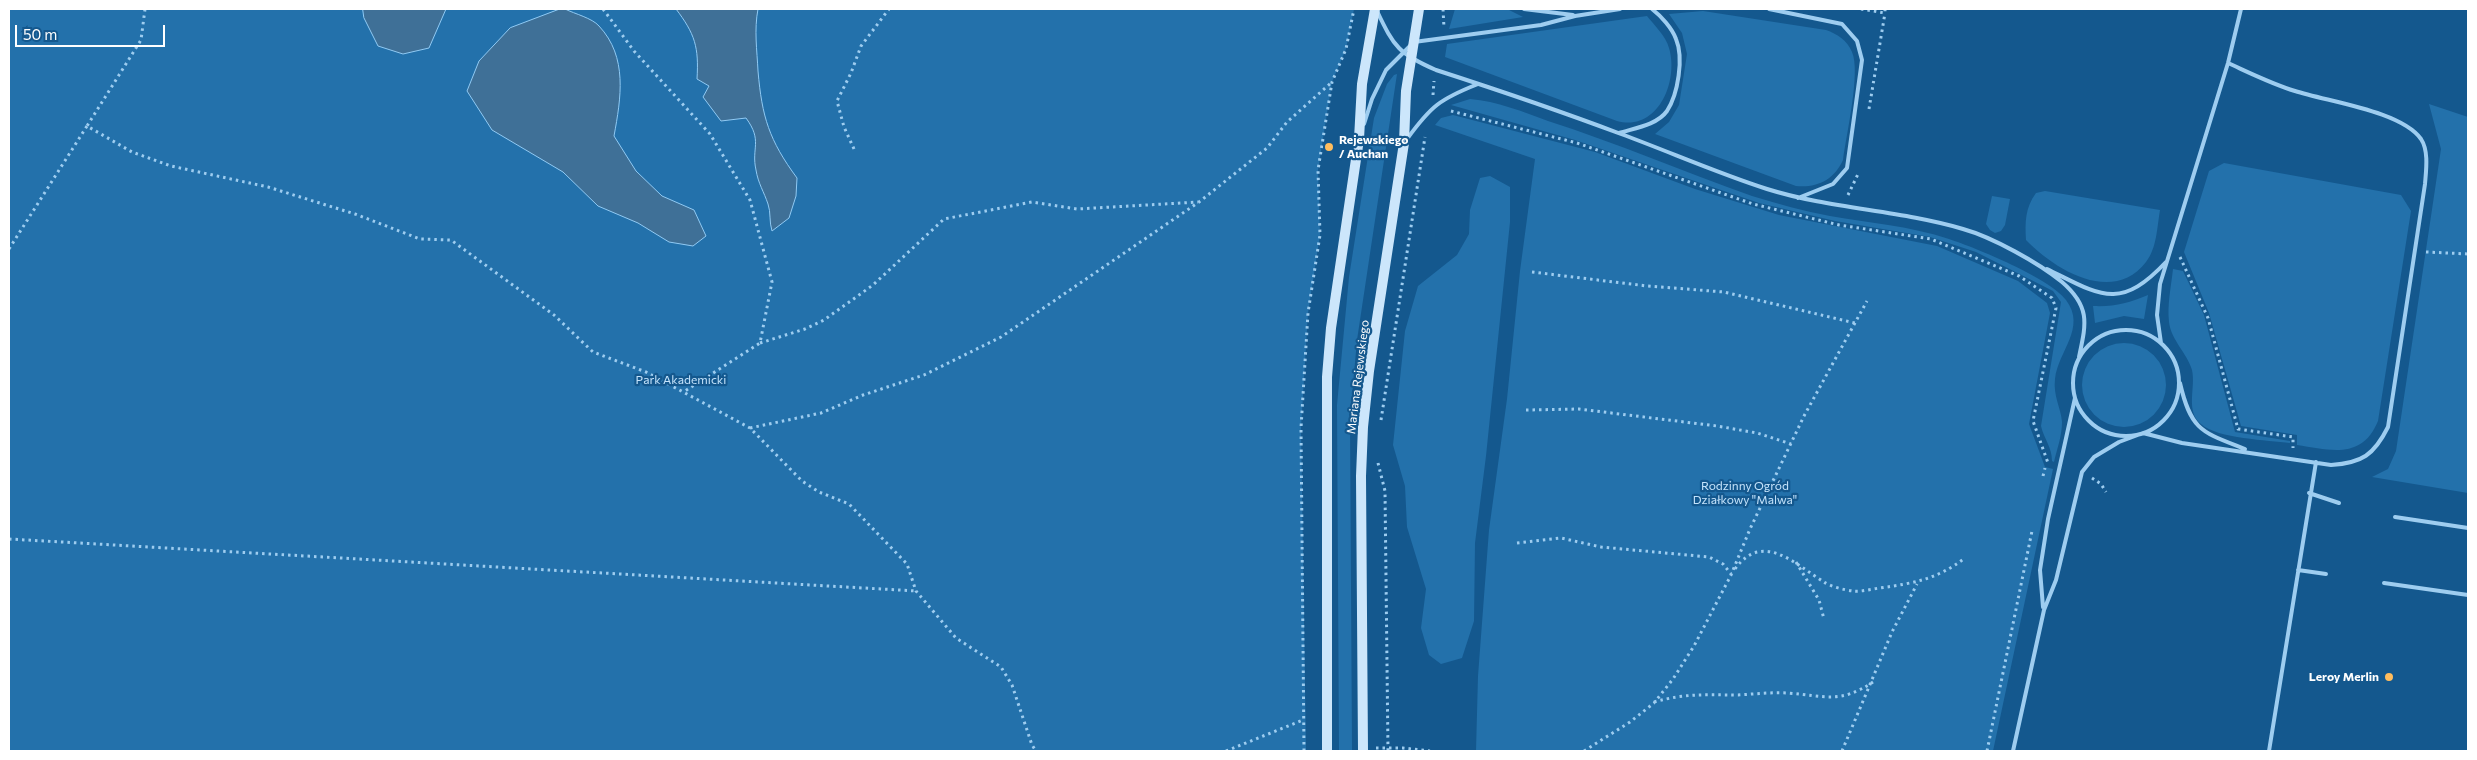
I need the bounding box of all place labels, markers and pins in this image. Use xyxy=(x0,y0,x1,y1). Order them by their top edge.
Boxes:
place label: Rejewskiego / Auchan xyxy=(1339,133,1408,161)
marker: Rejewskiego / Auchan xyxy=(1323,141,1335,153)
place label: Leroy Merlin xyxy=(2309,670,2379,684)
marker: Leroy Merlin xyxy=(2383,671,2395,683)

